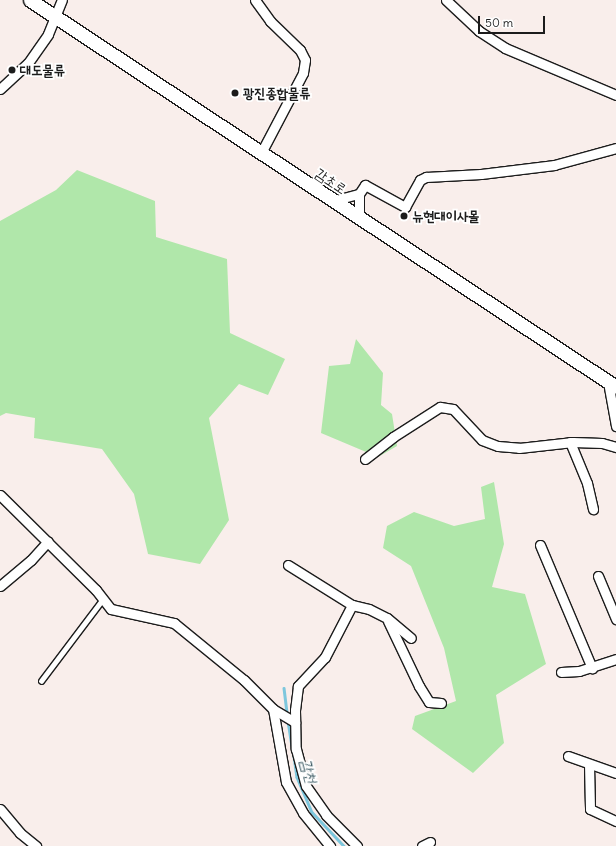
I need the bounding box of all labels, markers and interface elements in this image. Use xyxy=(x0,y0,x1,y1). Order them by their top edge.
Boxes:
scale bar xyxy=(480,8,547,34)
text: 50 m xyxy=(485,15,513,30)
place label: 대도물류 xyxy=(20,62,65,78)
marker: 대도물류 xyxy=(7,65,17,75)
place label: 광진종합물류 xyxy=(243,85,311,101)
marker: 광진종합물류 xyxy=(230,88,240,98)
street label: 감초로 xyxy=(312,165,350,197)
place label: 뉴현대이사몰 xyxy=(412,208,480,224)
marker: 뉴현대이사몰 xyxy=(399,211,409,221)
water label: 감천 xyxy=(297,757,321,785)

